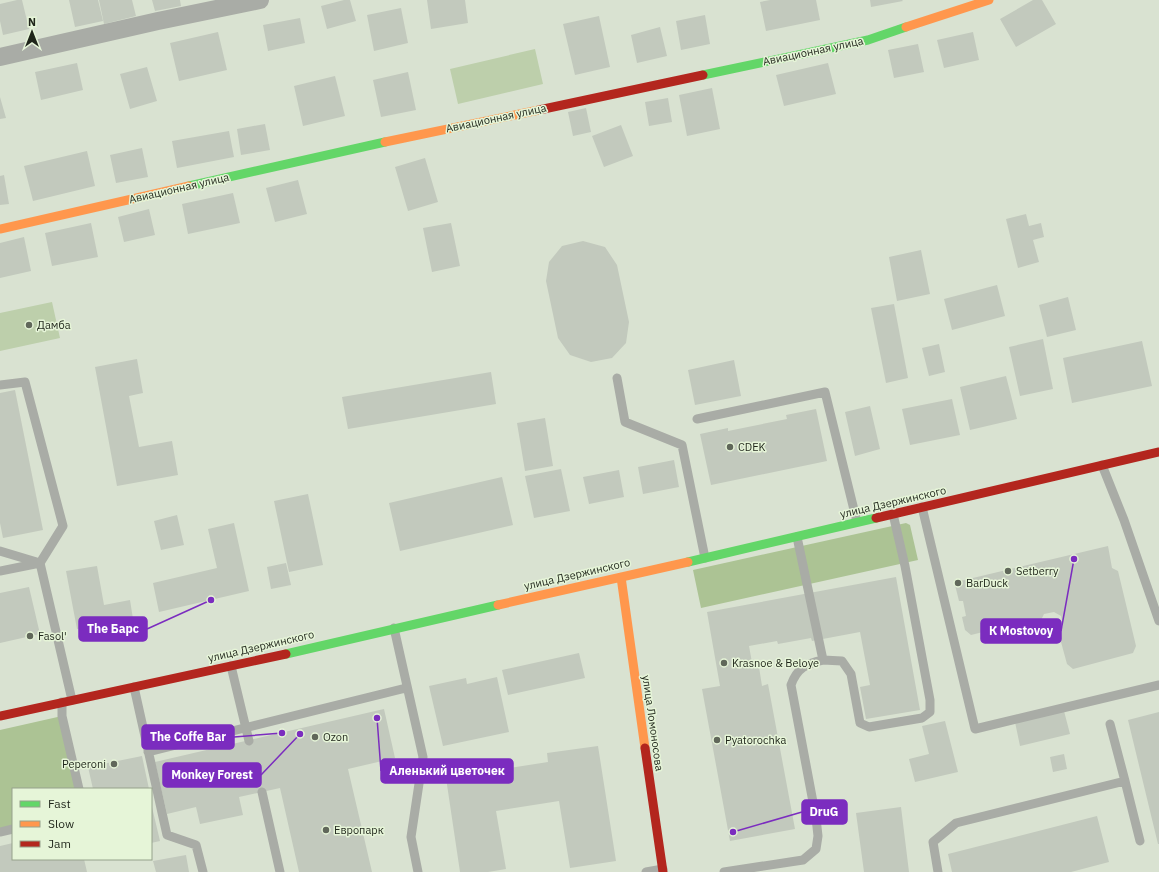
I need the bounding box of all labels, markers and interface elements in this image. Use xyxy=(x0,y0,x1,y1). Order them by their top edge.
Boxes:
north arrow xyxy=(12,12,52,52)
text: N xyxy=(28,15,36,29)
street label: Авиационная улица xyxy=(761,33,865,69)
street label: Авиационная улица xyxy=(444,100,548,136)
street label: Авиационная улица xyxy=(127,170,231,206)
place label: Дамба xyxy=(37,318,71,332)
marker: Дамба xyxy=(24,320,34,330)
place label: CDEK xyxy=(738,440,766,454)
marker: CDEK xyxy=(725,442,735,452)
street label: улица Дзержинского xyxy=(839,483,947,521)
street label: улица Дзержинского xyxy=(523,555,631,593)
place label: Setberry xyxy=(1016,564,1059,578)
marker: Setberry xyxy=(1003,566,1013,576)
place label: BarDuck xyxy=(966,576,1008,590)
marker: BarDuck xyxy=(953,578,963,588)
callout: The Барс xyxy=(79,617,147,641)
callout: К Mostovoy xyxy=(981,619,1061,643)
text: The Барс xyxy=(87,621,139,636)
text: К Mostovoy xyxy=(989,623,1054,638)
street label: улица Дзержинского xyxy=(207,627,315,665)
place label: Fasol' xyxy=(38,629,67,643)
marker: Fasol' xyxy=(25,631,35,641)
place label: Krasnoe & Beloye xyxy=(732,656,819,670)
marker: Krasnoe & Beloye xyxy=(719,658,729,668)
street label: улица Ломоносова xyxy=(639,674,667,772)
callout: The Coffe Bar xyxy=(142,725,234,749)
text: The Coffe Bar xyxy=(150,729,226,744)
place label: Ozon xyxy=(323,730,348,744)
marker: Ozon xyxy=(310,732,320,742)
place label: Pyatorochka xyxy=(725,733,787,747)
marker: Pyatorochka xyxy=(712,735,722,745)
place label: Peperoni xyxy=(62,757,106,771)
marker: Peperoni xyxy=(109,759,119,769)
callout: Аленький цветочек xyxy=(381,759,513,783)
callout: Monkey Forest xyxy=(163,763,261,787)
text: Аленький цветочек xyxy=(389,763,505,778)
text: Monkey Forest xyxy=(171,767,253,782)
legend xyxy=(12,788,152,860)
text: Fast xyxy=(48,796,71,811)
callout: DruG xyxy=(802,800,847,824)
text: DruG xyxy=(810,804,839,819)
text: Slow xyxy=(48,816,74,831)
place label: Европарк xyxy=(334,823,384,837)
marker: Европарк xyxy=(321,825,331,835)
text: Jam xyxy=(48,836,71,851)

